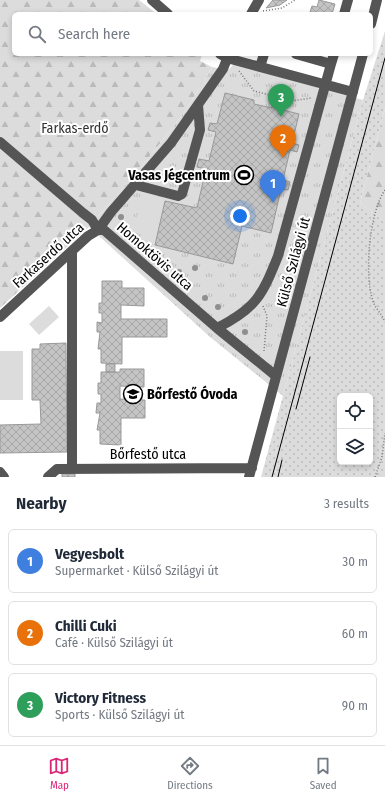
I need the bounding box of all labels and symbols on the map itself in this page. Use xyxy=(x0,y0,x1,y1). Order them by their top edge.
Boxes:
pin: 3 xyxy=(268,84,294,117)
park label: Farkas-erdő xyxy=(41,120,109,137)
pin: 2 xyxy=(270,125,296,158)
sports icon: Vasas Jégcentrum xyxy=(233,164,255,186)
place label: Vasas Jégcentrum xyxy=(127,167,230,184)
pin: 1 xyxy=(260,170,286,203)
your location xyxy=(230,206,250,226)
street label: Külső Szilágyi út xyxy=(273,215,314,309)
street label: Farkaserdő utca xyxy=(9,219,88,292)
street label: Homoktövis utca xyxy=(113,219,196,294)
school or university icon: Bőrfestő Óvoda xyxy=(122,383,144,405)
place label: Bőrfestő Óvoda xyxy=(147,385,238,403)
street label: Bőrfestő utca xyxy=(110,446,186,463)

